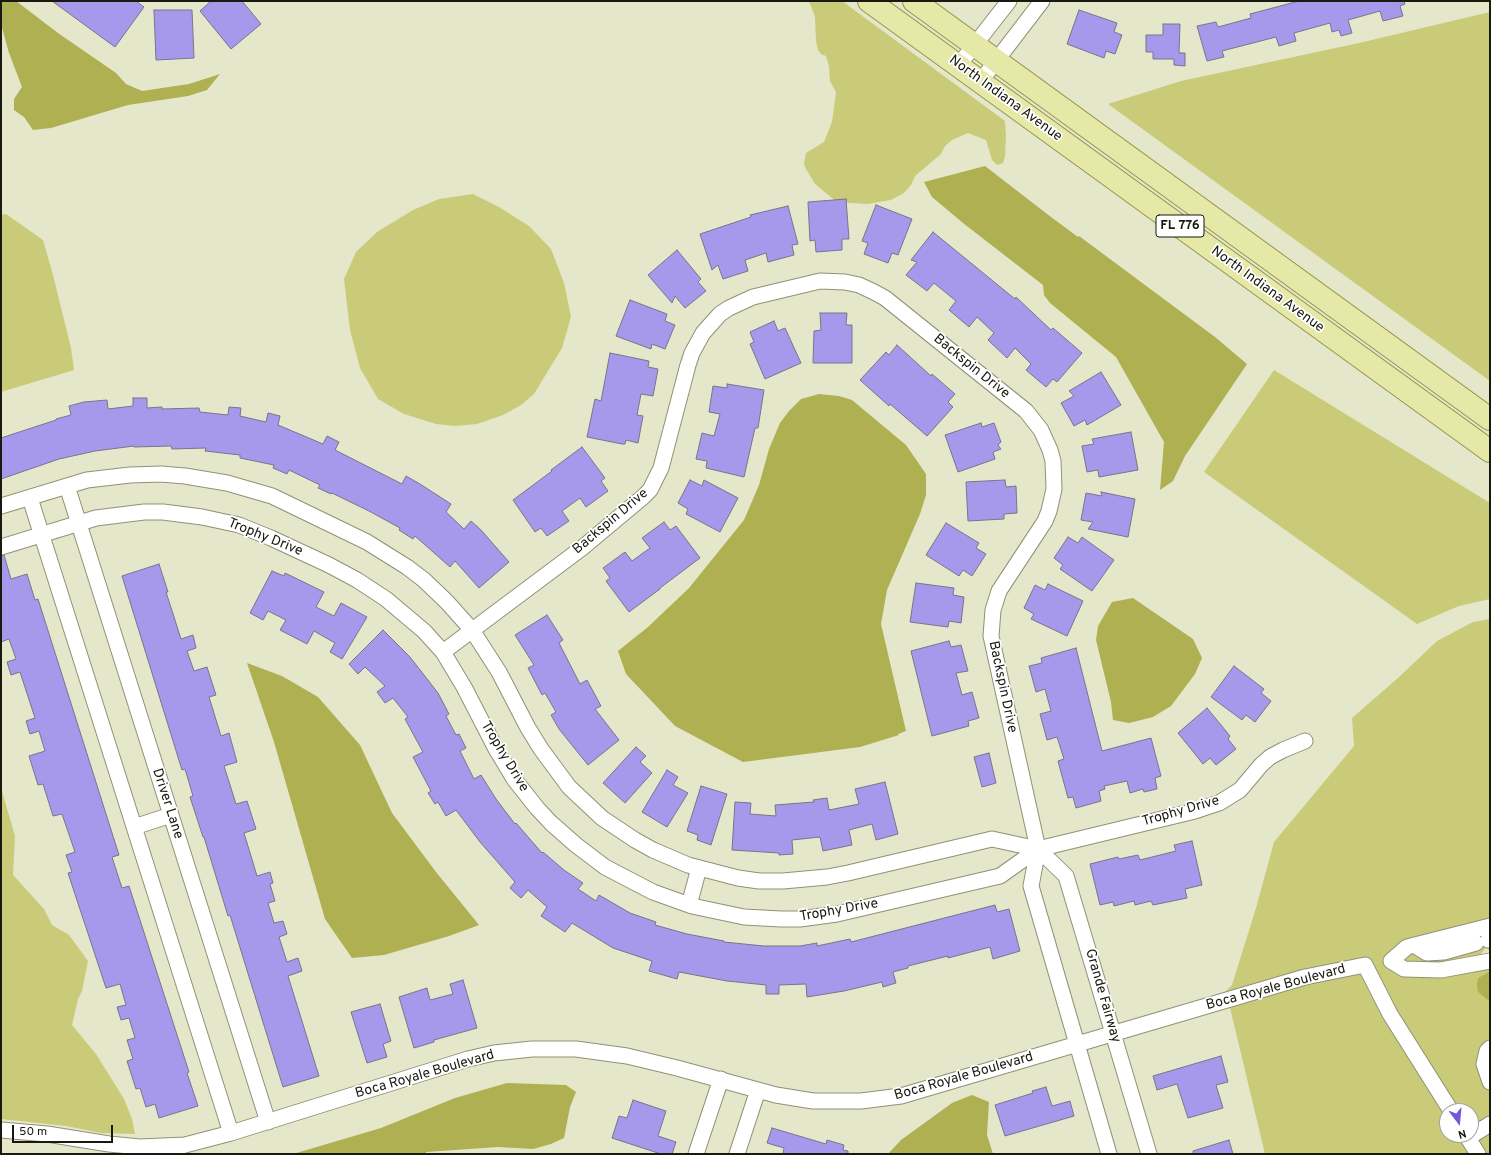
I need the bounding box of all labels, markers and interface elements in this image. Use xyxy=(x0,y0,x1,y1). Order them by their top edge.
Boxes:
street label: North Indiana Avenue xyxy=(945,52,1065,146)
road number: FL 776 xyxy=(1156,215,1204,237)
street label: North Indiana Avenue xyxy=(1207,243,1327,337)
street label: Backspin Drive xyxy=(929,331,1013,403)
street label: Backspin Drive xyxy=(570,486,652,558)
street label: Trophy Drive xyxy=(225,515,305,561)
street label: Backspin Drive xyxy=(984,640,1020,734)
street label: Trophy Drive xyxy=(476,719,532,795)
street label: Driver Lane xyxy=(148,767,186,841)
street label: Trophy Drive xyxy=(1141,793,1221,831)
street label: Trophy Drive xyxy=(798,896,880,926)
street label: Grande Fairway xyxy=(1081,947,1123,1045)
street label: Boca Royale Boulevard xyxy=(1204,961,1348,1015)
street label: Boca Royale Boulevard xyxy=(354,1047,496,1103)
street label: Boca Royale Boulevard xyxy=(893,1049,1035,1105)
north arrow xyxy=(1439,1103,1479,1143)
scale bar xyxy=(14,1117,115,1143)
text: 50 m xyxy=(19,1124,47,1140)
text: N xyxy=(1456,1126,1468,1141)

